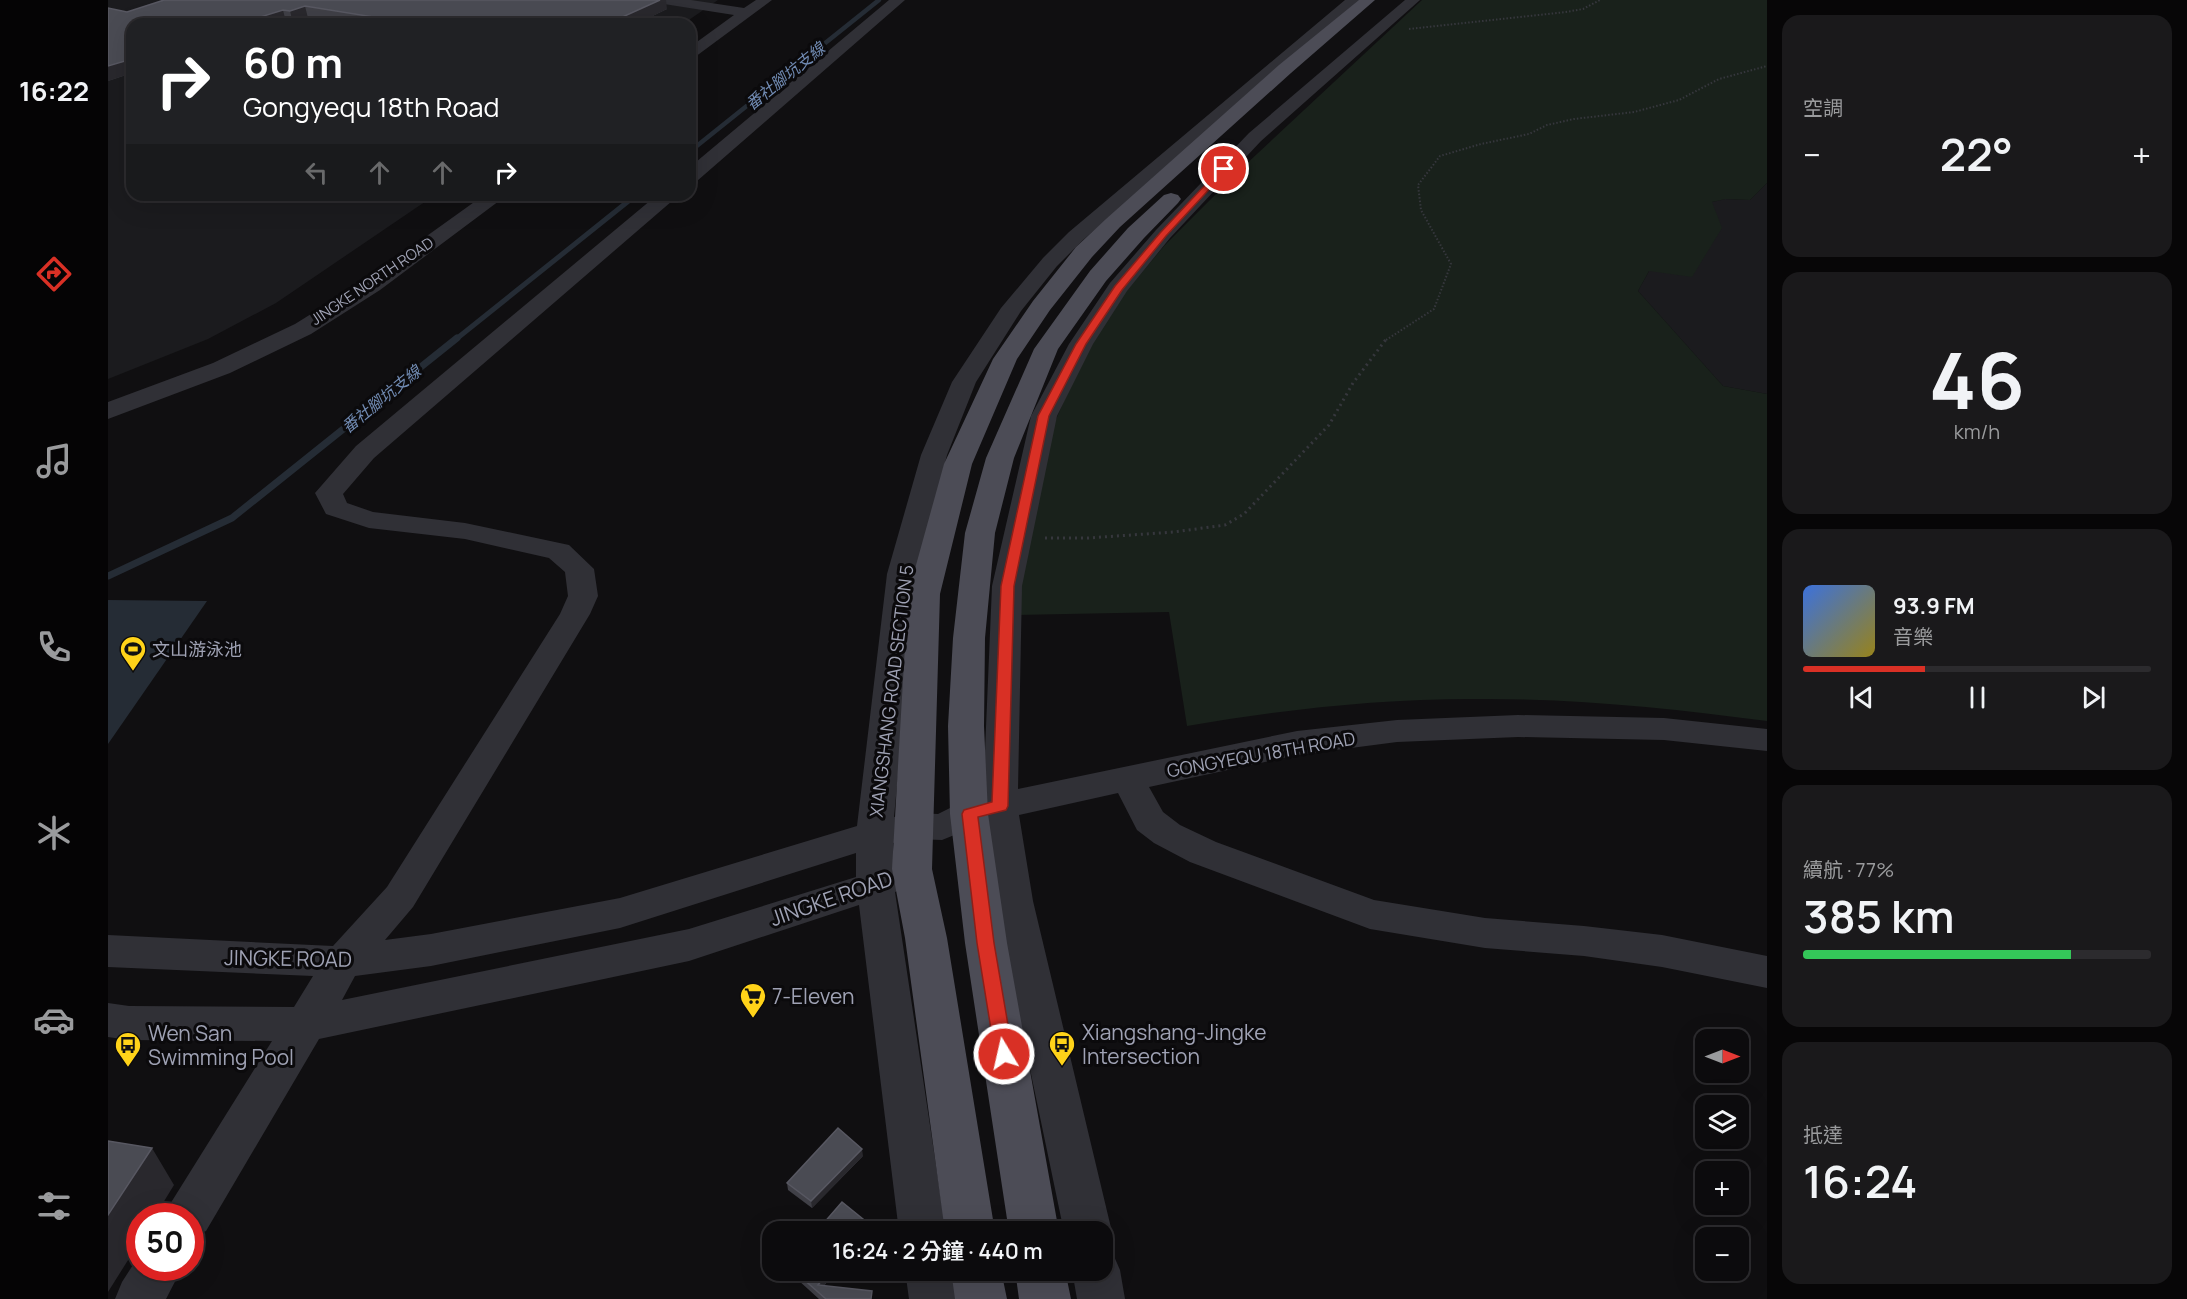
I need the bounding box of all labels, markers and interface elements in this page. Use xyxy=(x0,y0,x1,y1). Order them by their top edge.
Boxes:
text: 60 m xyxy=(243,33,343,91)
water label: 番社腳坑支線 xyxy=(741,36,831,115)
icon: right xyxy=(144,42,222,120)
text: 16:22 xyxy=(19,72,89,109)
text: Gongyequ 18th Road xyxy=(243,88,499,125)
text: 空調 xyxy=(1803,94,1843,121)
text: 22° xyxy=(1940,123,2013,185)
text: − xyxy=(1803,132,1821,177)
text: + xyxy=(2132,132,2151,177)
pin xyxy=(1198,143,1249,194)
icon: arrive xyxy=(1207,152,1240,185)
icon: left xyxy=(300,156,333,189)
icon: ahead xyxy=(363,156,396,189)
icon: ahead xyxy=(426,156,459,189)
icon: right xyxy=(489,156,522,189)
street label: JINGKE NORTH ROAD xyxy=(306,232,438,330)
icon: directions xyxy=(33,253,75,295)
text: 46 xyxy=(1929,326,2025,432)
water label: 番社腳坑支線 xyxy=(337,359,427,438)
text: km/h xyxy=(1954,418,2000,445)
icon: music xyxy=(33,440,75,482)
street label: XIANGSHANG ROAD SECTION 5 xyxy=(864,563,918,819)
text: 93.9 FM xyxy=(1893,591,1975,621)
text: 音樂 xyxy=(1893,623,1933,650)
icon: phone xyxy=(33,626,75,668)
sports icon: 文山游泳池 xyxy=(118,634,148,672)
place label: 文山游泳池 xyxy=(152,637,242,661)
icon: previous xyxy=(1845,681,1878,714)
icon: pause xyxy=(1961,681,1994,714)
icon: next xyxy=(2077,681,2110,714)
street label: GONGYEQU 18TH ROAD xyxy=(1165,726,1357,782)
icon: climate xyxy=(33,812,75,854)
text: 續航 · 77% xyxy=(1803,856,1894,883)
street label: JINGKE ROAD xyxy=(766,864,896,932)
text: 385 km xyxy=(1803,885,1954,947)
street label: JINGKE ROAD xyxy=(224,943,352,973)
supermarket icon: 7-Eleven xyxy=(738,981,768,1019)
place label: 7-Eleven xyxy=(772,982,855,1010)
icon: car xyxy=(33,999,75,1041)
place label: Xiangshang-Jingke Intersection xyxy=(1082,1018,1266,1070)
place label: Wen San Swimming Pool xyxy=(148,1019,294,1071)
position arrow xyxy=(972,1022,1036,1086)
bus stop icon: Xiangshang-Jingke Intersection xyxy=(1047,1029,1077,1067)
north arrow xyxy=(1695,1029,1749,1083)
map controls xyxy=(1695,1029,1749,1281)
bus stop icon: Wen San Swimming Pool xyxy=(113,1030,143,1068)
button: layers xyxy=(1695,1095,1749,1149)
text: 抵達 xyxy=(1803,1121,1843,1148)
text: 16:24 xyxy=(1803,1150,1917,1212)
button: + xyxy=(1695,1161,1749,1215)
icon: filters xyxy=(33,1185,75,1227)
speed limit sign: 50 xyxy=(126,1203,204,1281)
button: − xyxy=(1695,1227,1749,1281)
text: 16:24 · 2 分鐘 · 440 m xyxy=(832,1236,1043,1266)

